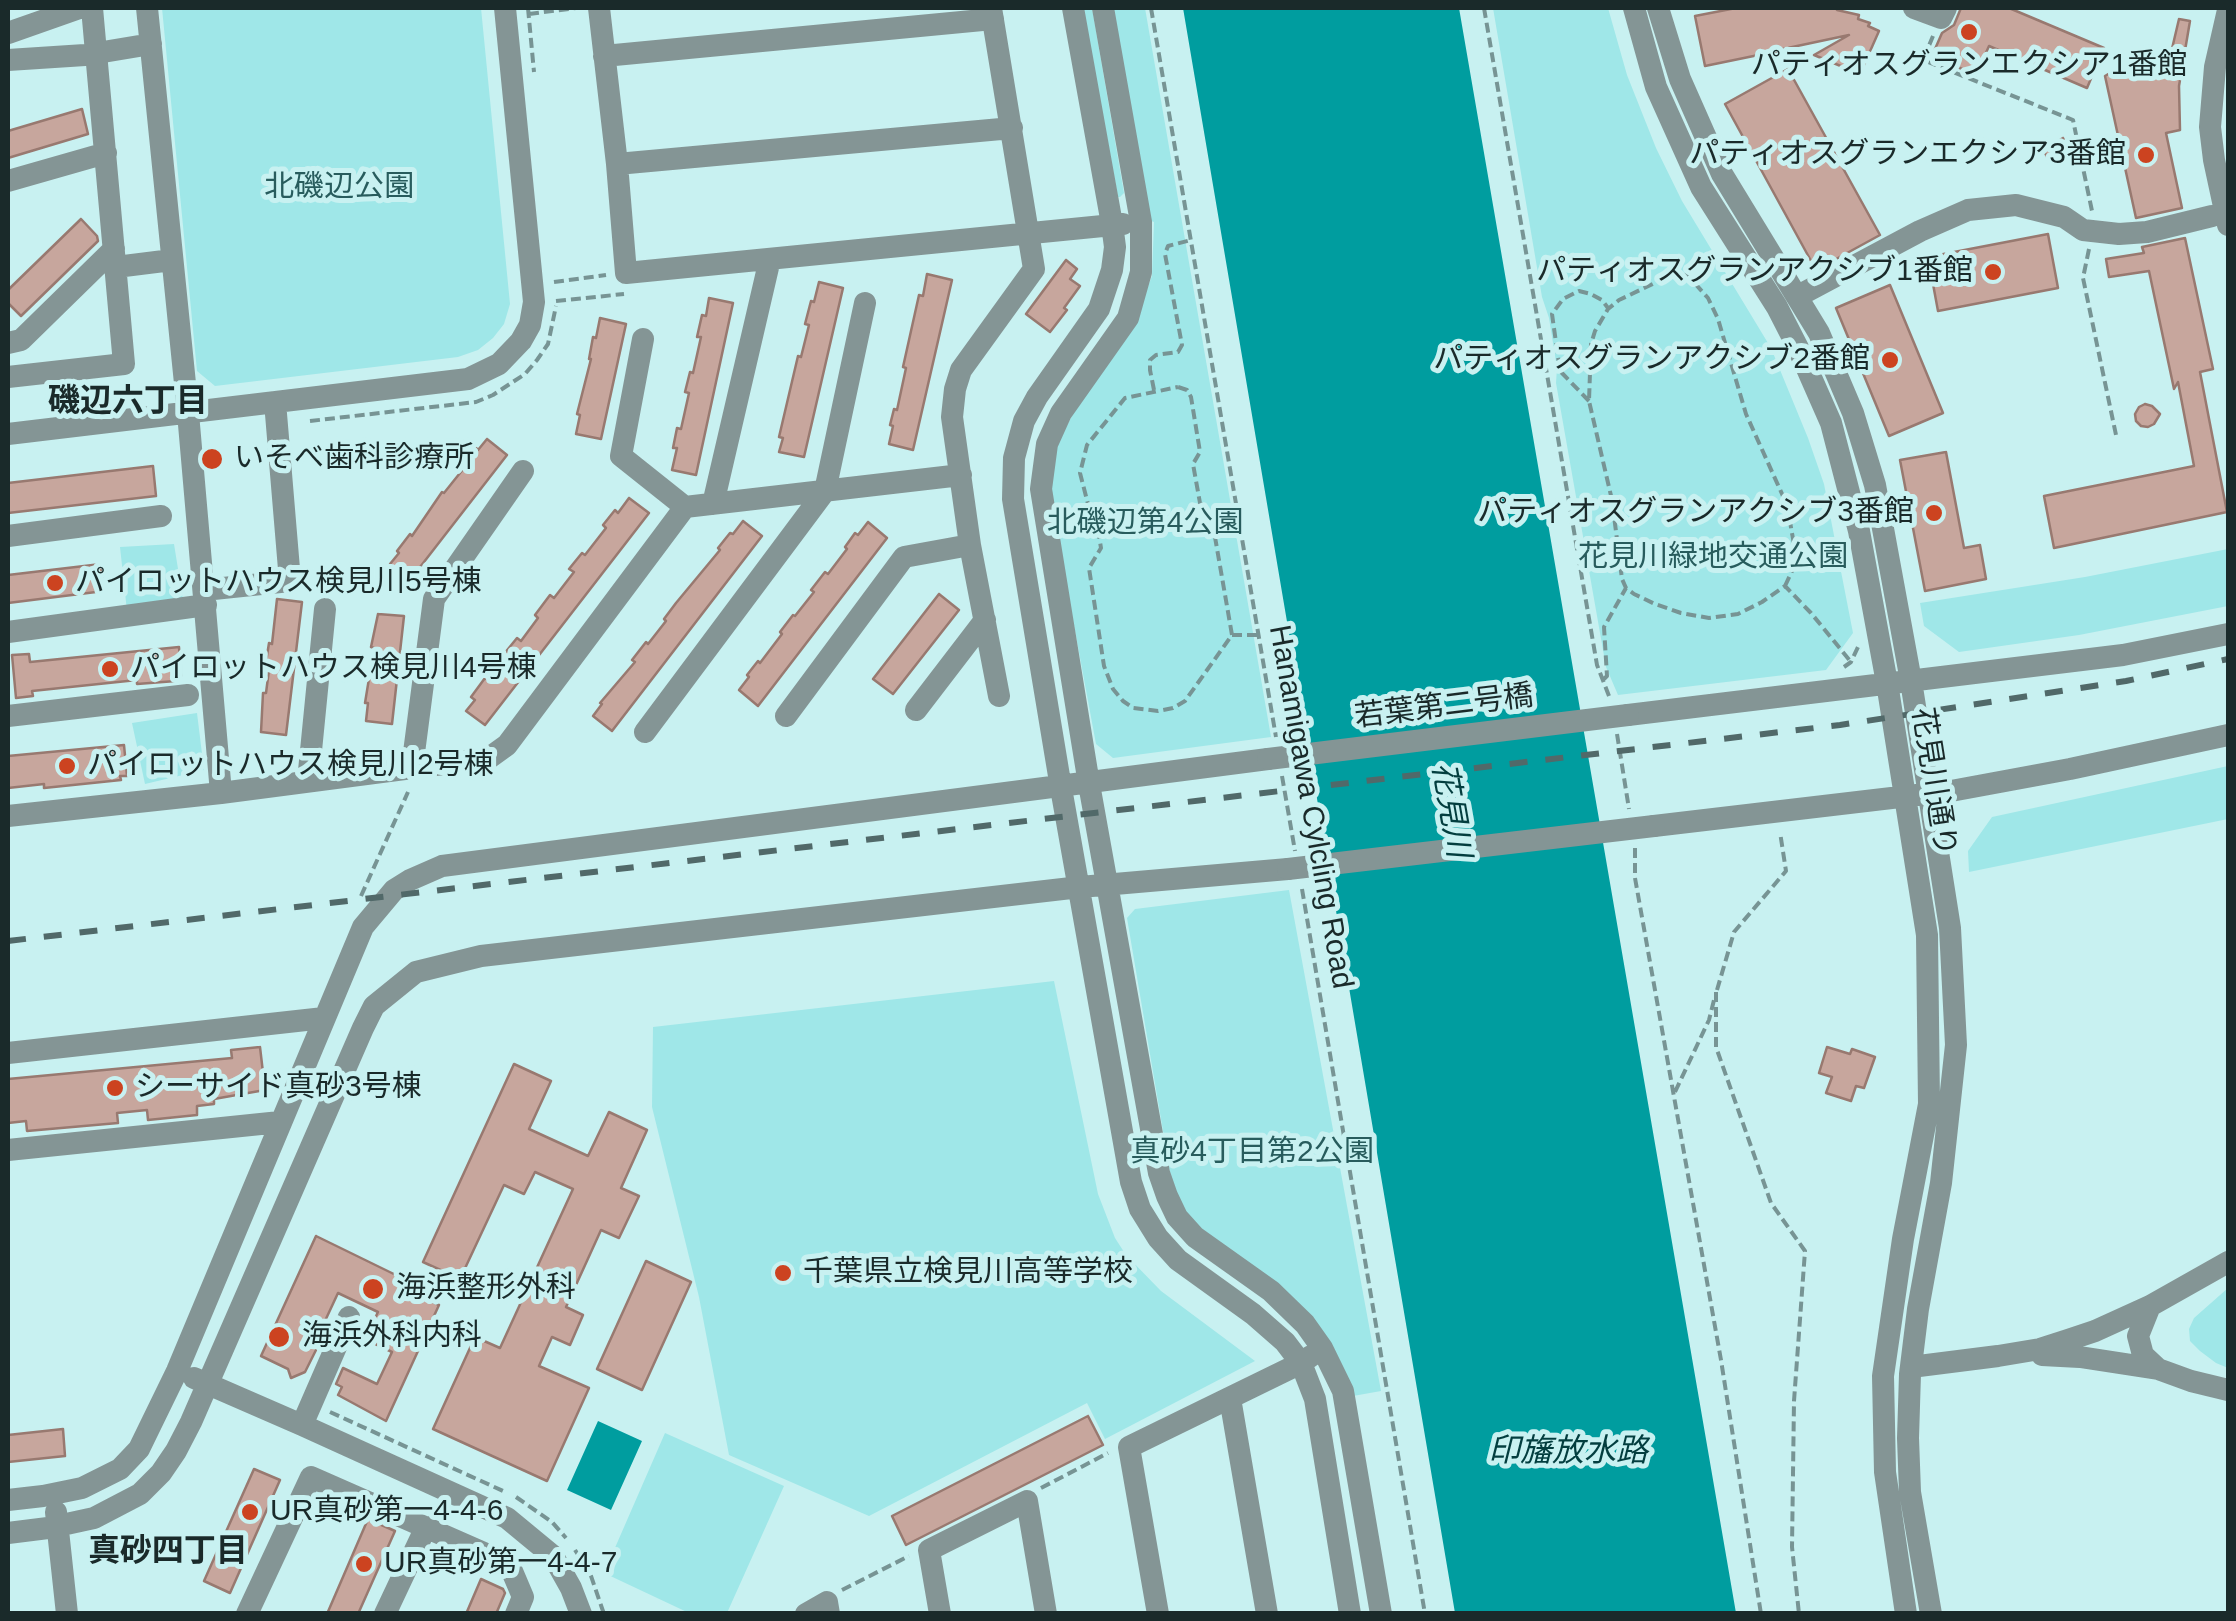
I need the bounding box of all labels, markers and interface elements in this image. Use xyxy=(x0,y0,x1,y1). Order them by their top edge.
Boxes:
marker: パティオスグランエクシア1番館 xyxy=(1958,21,1980,43)
place label: パティオスグランエクシア1番館 xyxy=(1751,48,2187,84)
place label: パティオスグランエクシア3番館 xyxy=(1689,137,2126,173)
marker: パティオスグランエクシア3番館 xyxy=(2135,144,2157,166)
park label: 北磯辺公園 xyxy=(264,170,414,206)
place label: パティオスグランアクシブ1番館 xyxy=(1536,254,1973,290)
marker: パティオスグランアクシブ1番館 xyxy=(1982,261,2004,283)
place label: パティオスグランアクシブ2番館 xyxy=(1433,342,1870,378)
marker: パティオスグランアクシブ2番館 xyxy=(1879,349,1901,371)
district label: 磯辺六丁目 xyxy=(48,383,208,421)
place label: いそべ歯科診療所 xyxy=(234,441,474,477)
marker: いそべ歯科診療所 xyxy=(199,446,225,472)
place label: パティオスグランアクシブ3番館 xyxy=(1477,495,1914,531)
marker: パティオスグランアクシブ3番館 xyxy=(1923,502,1945,524)
park label: 北磯辺第4公園 xyxy=(1047,506,1243,542)
park label: 花見川緑地交通公園 xyxy=(1578,540,1848,576)
place label: パイロットハウス検見川5号棟 xyxy=(75,565,482,601)
marker: パイロットハウス検見川5号棟 xyxy=(44,572,66,594)
street label: Hanamigawa Cylcling Road xyxy=(1260,622,1360,992)
place label: パイロットハウス検見川4号棟 xyxy=(130,651,537,687)
marker: パイロットハウス検見川4号棟 xyxy=(99,658,121,680)
street label: 若葉第二号橋 xyxy=(1352,678,1536,736)
street label: 花見川通り xyxy=(1903,705,1963,859)
place label: パイロットハウス検見川2号棟 xyxy=(87,748,494,784)
marker: パイロットハウス検見川2号棟 xyxy=(56,755,78,777)
water label: 花見川 xyxy=(1423,759,1477,861)
place label: シーサイド真砂3号棟 xyxy=(135,1070,422,1106)
marker: シーサイド真砂3号棟 xyxy=(104,1077,126,1099)
park label: 真砂4丁目第2公園 xyxy=(1130,1135,1374,1171)
place label: 千葉県立検見川高等学校 xyxy=(803,1255,1133,1291)
marker: 千葉県立検見川高等学校 xyxy=(772,1262,794,1284)
place label: 海浜整形外科 xyxy=(396,1271,576,1307)
marker: 海浜整形外科 xyxy=(360,1276,386,1302)
place label: 海浜外科内科 xyxy=(302,1319,482,1355)
marker: 海浜外科内科 xyxy=(266,1324,292,1350)
water label: 印旛放水路 xyxy=(1488,1433,1648,1471)
place label: UR真砂第一4-4-6 xyxy=(270,1494,503,1530)
marker: UR真砂第一4-4-6 xyxy=(239,1501,261,1523)
district label: 真砂四丁目 xyxy=(88,1533,248,1571)
place label: UR真砂第一4-4-7 xyxy=(384,1546,617,1582)
marker: UR真砂第一4-4-7 xyxy=(353,1553,375,1575)

